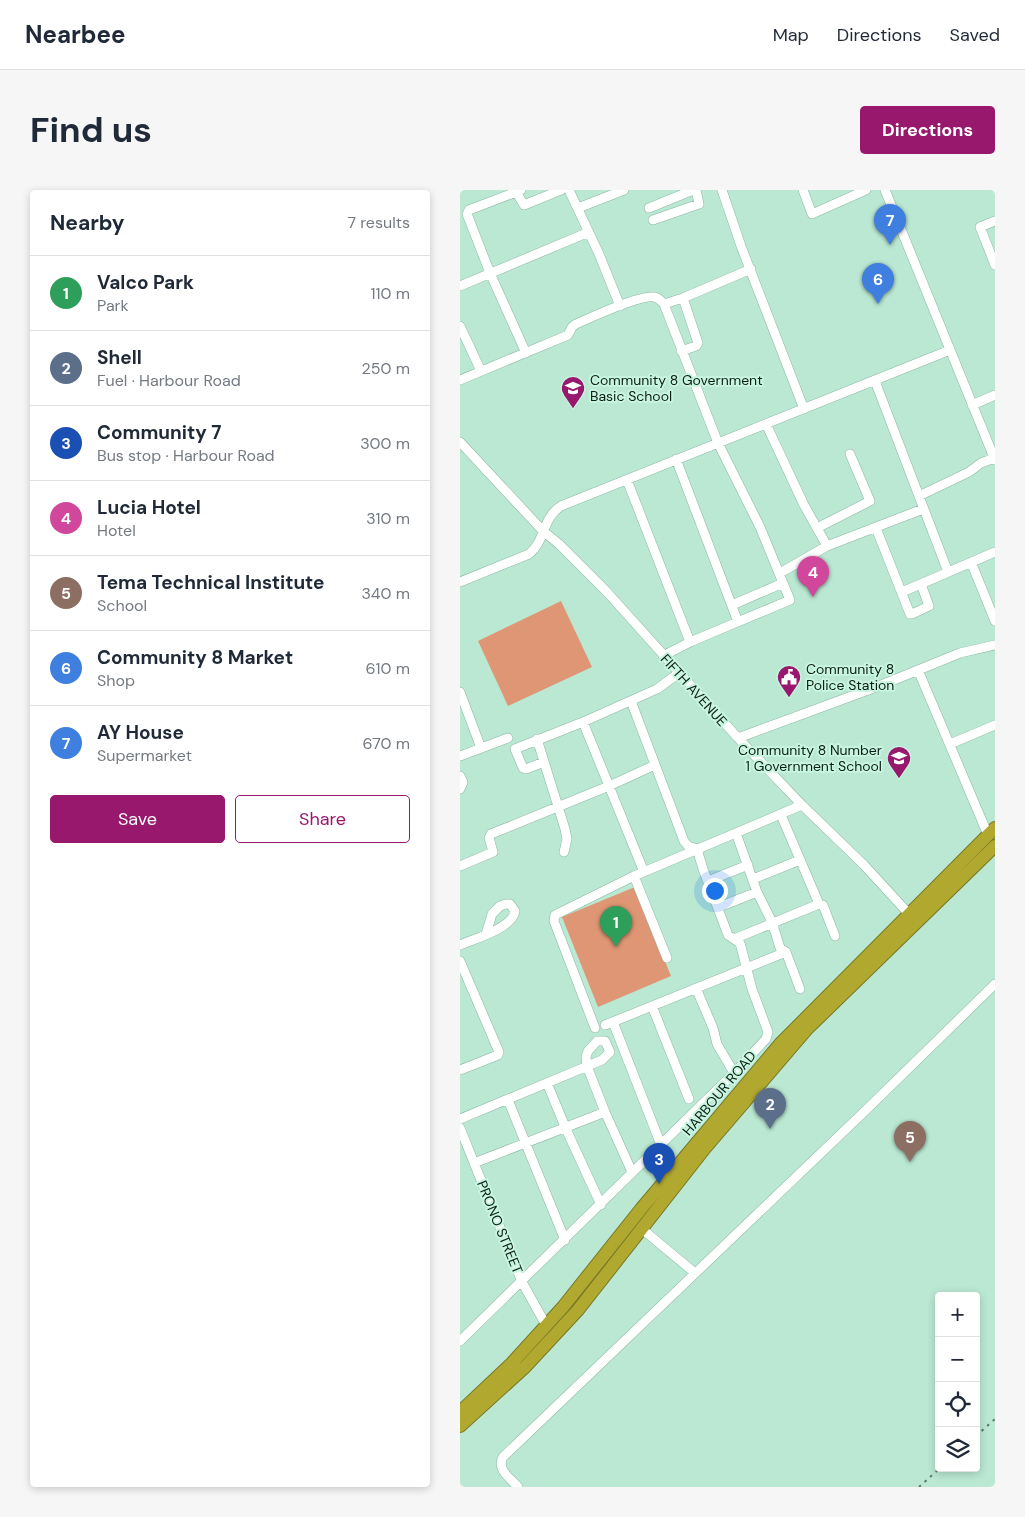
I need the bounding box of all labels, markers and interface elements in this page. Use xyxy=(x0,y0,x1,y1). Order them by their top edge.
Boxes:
text: Nearbee xyxy=(25,19,125,50)
text: Map xyxy=(773,23,809,47)
text: Directions xyxy=(837,23,922,47)
text: Saved xyxy=(950,23,1000,47)
button: Directions xyxy=(860,106,995,154)
text: Find us xyxy=(30,107,152,153)
pin: 7 xyxy=(874,204,906,245)
text: Nearby xyxy=(50,209,124,237)
text: 7 results xyxy=(347,212,410,233)
pin: 6 xyxy=(862,263,894,304)
text: Valco Park xyxy=(97,270,194,295)
text: 1 xyxy=(63,283,69,304)
text: 110 m xyxy=(371,283,410,304)
text: Park xyxy=(97,295,129,316)
text: Shell xyxy=(97,345,142,370)
text: 2 xyxy=(61,358,71,379)
text: 250 m xyxy=(362,358,410,379)
text: Fuel · Harbour Road xyxy=(97,370,241,391)
place label: Community 8 Government Basic School xyxy=(590,371,763,405)
school or university icon: Community 8 Government Basic School xyxy=(560,375,586,409)
text: Community 7 xyxy=(97,420,221,445)
text: 3 xyxy=(61,433,71,454)
text: 300 m xyxy=(360,433,410,454)
text: Bus stop · Harbour Road xyxy=(97,445,275,466)
text: Lucia Hotel xyxy=(97,495,201,520)
text: 4 xyxy=(61,508,71,529)
text: 310 m xyxy=(366,508,410,529)
text: Hotel xyxy=(97,520,136,541)
pin: 4 xyxy=(797,556,829,597)
text: Tema Technical Institute xyxy=(97,570,325,595)
text: 5 xyxy=(61,583,71,604)
text: 340 m xyxy=(361,583,410,604)
text: School xyxy=(97,595,147,616)
text: Community 8 Market xyxy=(97,645,293,670)
street label: FIFTH AVENUE xyxy=(657,650,731,730)
text: 6 xyxy=(61,658,71,679)
text: 610 m xyxy=(366,658,410,679)
place label: Community 8 Police Station xyxy=(806,660,894,694)
public building icon: Community 8 Police Station xyxy=(776,664,802,698)
text: Shop xyxy=(97,670,135,691)
text: AY House xyxy=(97,720,184,745)
text: 7 xyxy=(62,733,70,754)
text: 670 m xyxy=(363,733,410,754)
place label: Community 8 Number 1 Government School xyxy=(738,741,882,775)
text: Supermarket xyxy=(97,745,192,766)
school or university icon: Community 8 Number 1 Government School xyxy=(886,745,912,779)
button: Save xyxy=(50,795,225,843)
button: Share xyxy=(235,795,410,843)
your location xyxy=(702,878,728,904)
pin: 1 xyxy=(600,906,632,947)
street label: HARBOUR ROAD xyxy=(678,1047,760,1139)
pin: 2 xyxy=(754,1088,786,1129)
pin: 5 xyxy=(894,1121,926,1162)
pin: 3 xyxy=(643,1143,675,1184)
street label: PRONO STREET xyxy=(473,1178,527,1277)
map controls xyxy=(935,1292,980,1472)
button: + xyxy=(935,1292,980,1337)
button: − xyxy=(935,1337,980,1382)
button: locate xyxy=(935,1382,980,1427)
button: layers xyxy=(935,1427,980,1472)

